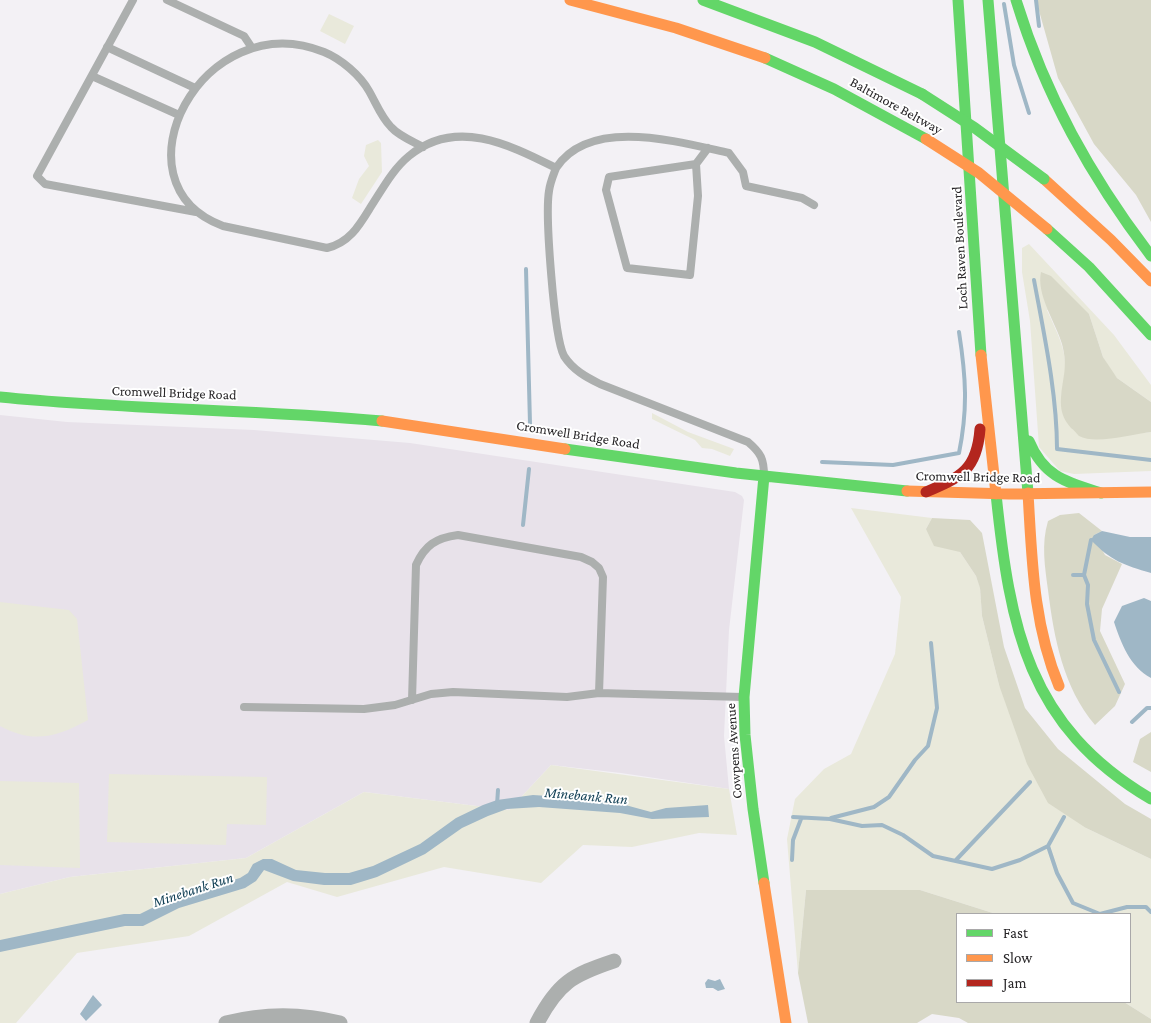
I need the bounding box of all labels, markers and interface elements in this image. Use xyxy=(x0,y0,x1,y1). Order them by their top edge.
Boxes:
street label: Baltimore Beltway xyxy=(847,74,945,138)
street label: Loch Raven Boulevard xyxy=(948,186,972,310)
street label: Cromwell Bridge Road xyxy=(111,382,237,404)
street label: Cromwell Bridge Road xyxy=(515,417,641,453)
street label: Cromwell Bridge Road xyxy=(915,468,1041,486)
street label: Cowpens Avenue xyxy=(722,703,746,799)
water label: Minebank Run xyxy=(544,783,628,809)
water label: Minebank Run xyxy=(150,869,236,911)
legend xyxy=(956,913,1131,1003)
text: Fast xyxy=(1003,925,1028,941)
text: Slow xyxy=(1003,950,1032,966)
text: Jam xyxy=(1003,975,1026,991)

